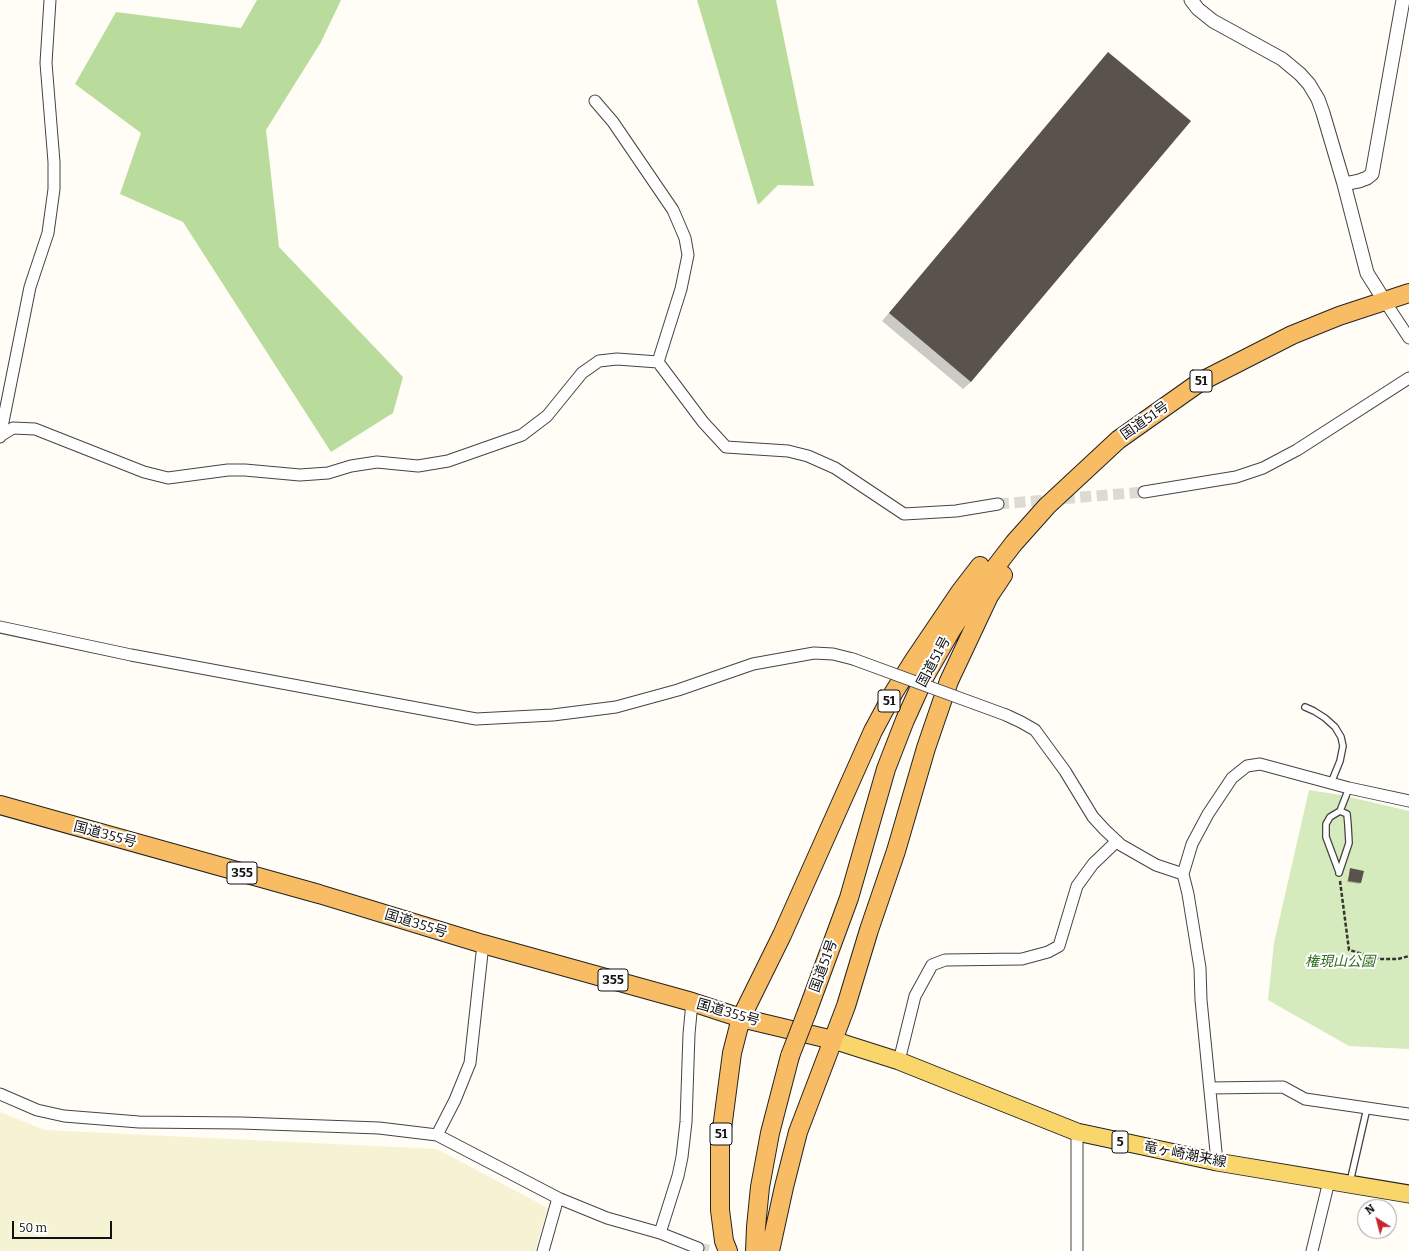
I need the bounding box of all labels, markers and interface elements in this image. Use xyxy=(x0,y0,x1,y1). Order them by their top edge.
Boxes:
road number: 51 xyxy=(1190,370,1212,392)
street label: 国道51号 xyxy=(1118,398,1172,444)
street label: 国道51号 xyxy=(914,634,954,690)
road number: 51 xyxy=(878,690,900,712)
street label: 国道355号 xyxy=(71,818,139,852)
road number: 355 xyxy=(227,862,257,884)
street label: 国道355号 xyxy=(382,906,450,942)
street label: 国道51号 xyxy=(807,937,841,995)
park label: 権現山公園 xyxy=(1305,954,1375,970)
road number: 355 xyxy=(598,969,628,991)
street label: 国道355号 xyxy=(694,996,762,1030)
road number: 51 xyxy=(710,1123,732,1145)
road number: 5 xyxy=(1112,1131,1128,1153)
street label: 竜ヶ崎潮来線 xyxy=(1142,1139,1228,1171)
north arrow xyxy=(1357,1199,1397,1239)
text: N xyxy=(1363,1202,1377,1217)
scale bar xyxy=(14,1213,114,1239)
text: 50 m xyxy=(19,1221,47,1235)

